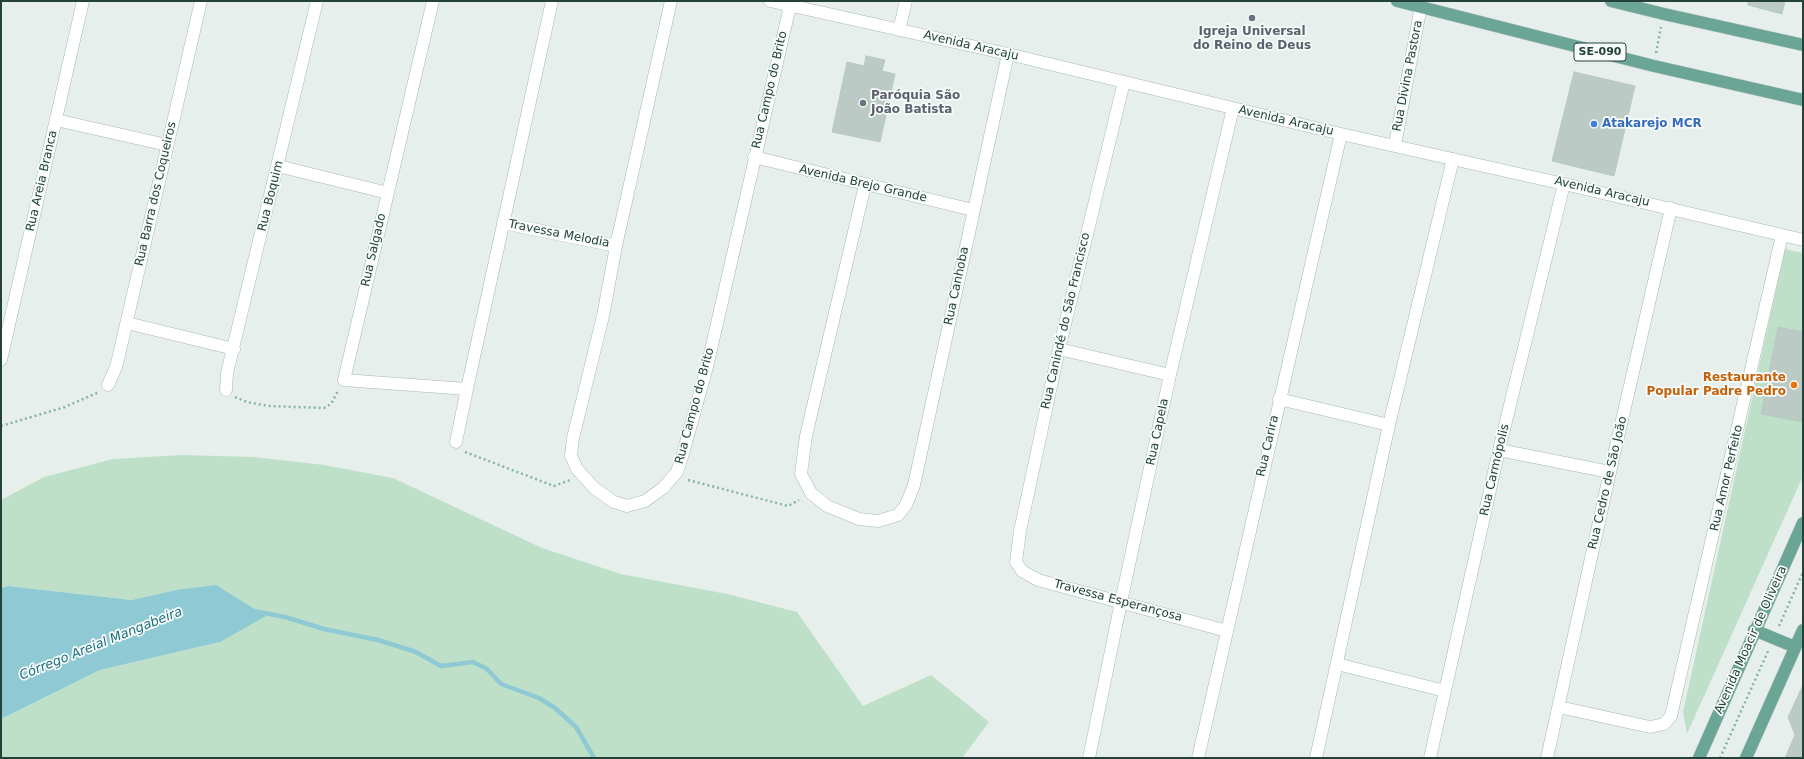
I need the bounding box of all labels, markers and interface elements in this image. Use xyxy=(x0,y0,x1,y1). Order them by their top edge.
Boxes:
marker: Igreja Universal do Reino de Deus xyxy=(1247,13,1257,23)
street label: Rua Divina Pastora xyxy=(1390,19,1426,133)
place label: Igreja Universal do Reino de Deus xyxy=(1193,25,1311,53)
street label: Avenida Aracaju xyxy=(922,28,1020,64)
street label: Rua Campo do Brito xyxy=(749,30,791,150)
road number: SE-090 xyxy=(1574,43,1626,61)
place label: Paróquia São João Batista xyxy=(871,89,960,117)
marker: Paróquia São João Batista xyxy=(858,98,868,108)
street label: Avenida Aracaju xyxy=(1237,103,1335,139)
place label: Atakarejo MCR xyxy=(1602,117,1702,131)
marker: Atakarejo MCR xyxy=(1589,119,1599,129)
street label: Rua Barra dos Coqueiros xyxy=(132,120,180,268)
street label: Rua Areia Branca xyxy=(23,129,61,233)
street label: Rua Boquim xyxy=(255,159,287,233)
street label: Avenida Brejo Grande xyxy=(798,162,928,206)
street label: Avenida Aracaju xyxy=(1553,174,1651,210)
street label: Rua Salgado xyxy=(359,212,389,288)
street label: Travessa Melodia xyxy=(507,217,611,251)
street label: Rua Canindé do São Francisco xyxy=(1039,231,1093,411)
street label: Rua Canhoba xyxy=(942,245,972,327)
street label: Rua Campo do Brito xyxy=(673,346,717,466)
place label: Restaurante Popular Padre Pedro xyxy=(1646,371,1786,399)
marker: Restaurante Popular Padre Pedro xyxy=(1789,380,1799,390)
street label: Rua Capela xyxy=(1144,397,1172,467)
street label: Rua Carira xyxy=(1254,414,1282,478)
street label: Rua Cedro de São João xyxy=(1586,415,1630,551)
street label: Rua Carmópolis xyxy=(1477,423,1513,517)
street label: Rua Amor Perfeito xyxy=(1708,423,1746,533)
street label: Avenida Moacir de Oliveira xyxy=(1712,564,1790,716)
street label: Travessa Esperançosa xyxy=(1052,577,1184,625)
water label: Córrego Areial Mangabeira xyxy=(17,604,185,684)

